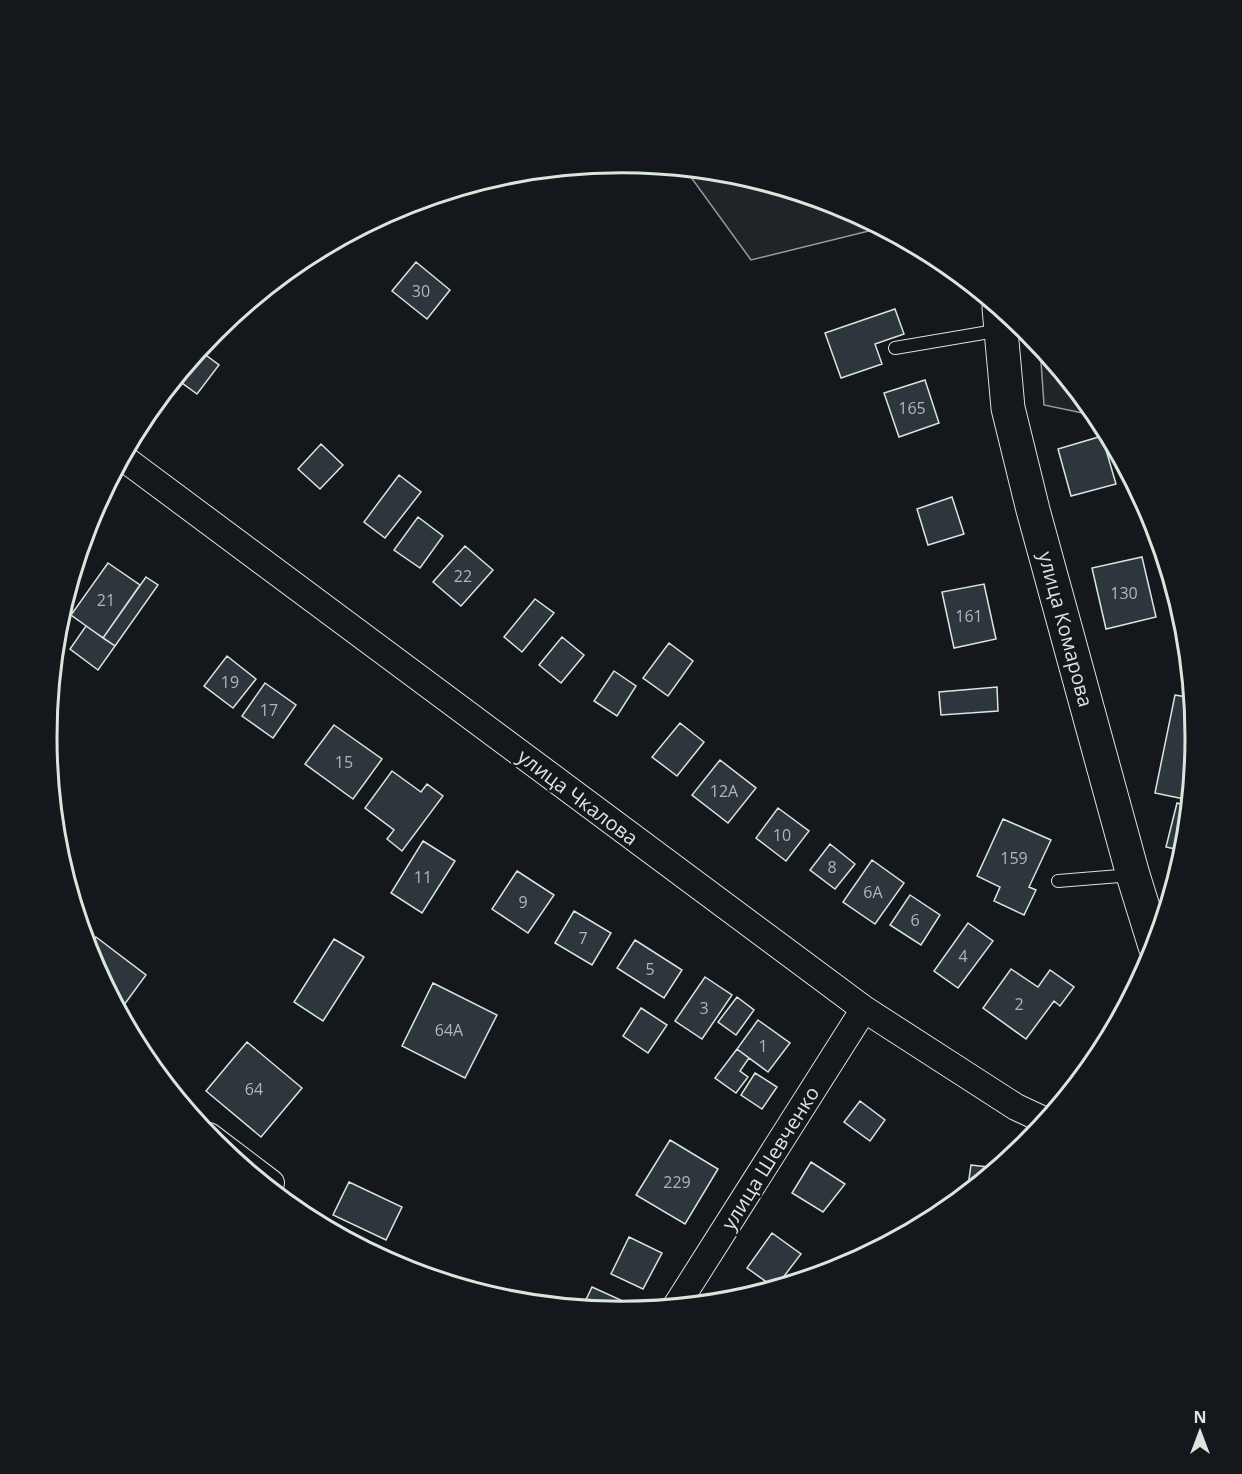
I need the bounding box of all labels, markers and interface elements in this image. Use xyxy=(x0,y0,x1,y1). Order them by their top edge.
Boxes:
house number: 30 xyxy=(412,280,430,302)
house number: 165 xyxy=(898,397,926,419)
street label: улица Комарова xyxy=(1032,548,1100,710)
house number: 22 xyxy=(454,565,472,587)
house number: 130 xyxy=(1110,582,1138,604)
house number: 21 xyxy=(97,589,115,611)
house number: 161 xyxy=(955,605,983,627)
house number: 19 xyxy=(221,671,239,693)
house number: 17 xyxy=(260,699,278,721)
street label: улица Чкалова xyxy=(512,743,644,851)
house number: 15 xyxy=(335,751,353,773)
house number: 12А xyxy=(710,780,739,802)
house number: 10 xyxy=(773,824,791,846)
house number: 159 xyxy=(1000,847,1028,869)
house number: 8 xyxy=(827,856,837,878)
house number: 11 xyxy=(414,866,432,888)
house number: 6А xyxy=(863,881,884,903)
house number: 9 xyxy=(518,891,528,913)
house number: 6 xyxy=(910,909,920,931)
house number: 7 xyxy=(578,927,588,949)
house number: 4 xyxy=(958,945,968,967)
house number: 5 xyxy=(645,958,655,980)
house number: 2 xyxy=(1014,993,1024,1015)
house number: 3 xyxy=(699,997,709,1019)
house number: 64А xyxy=(435,1019,464,1041)
house number: 1 xyxy=(758,1035,768,1057)
house number: 64 xyxy=(245,1078,263,1100)
street label: улица Шевченко xyxy=(715,1081,825,1235)
house number: 229 xyxy=(663,1171,691,1193)
north arrow xyxy=(1170,1402,1230,1462)
text: N xyxy=(1193,1406,1207,1428)

